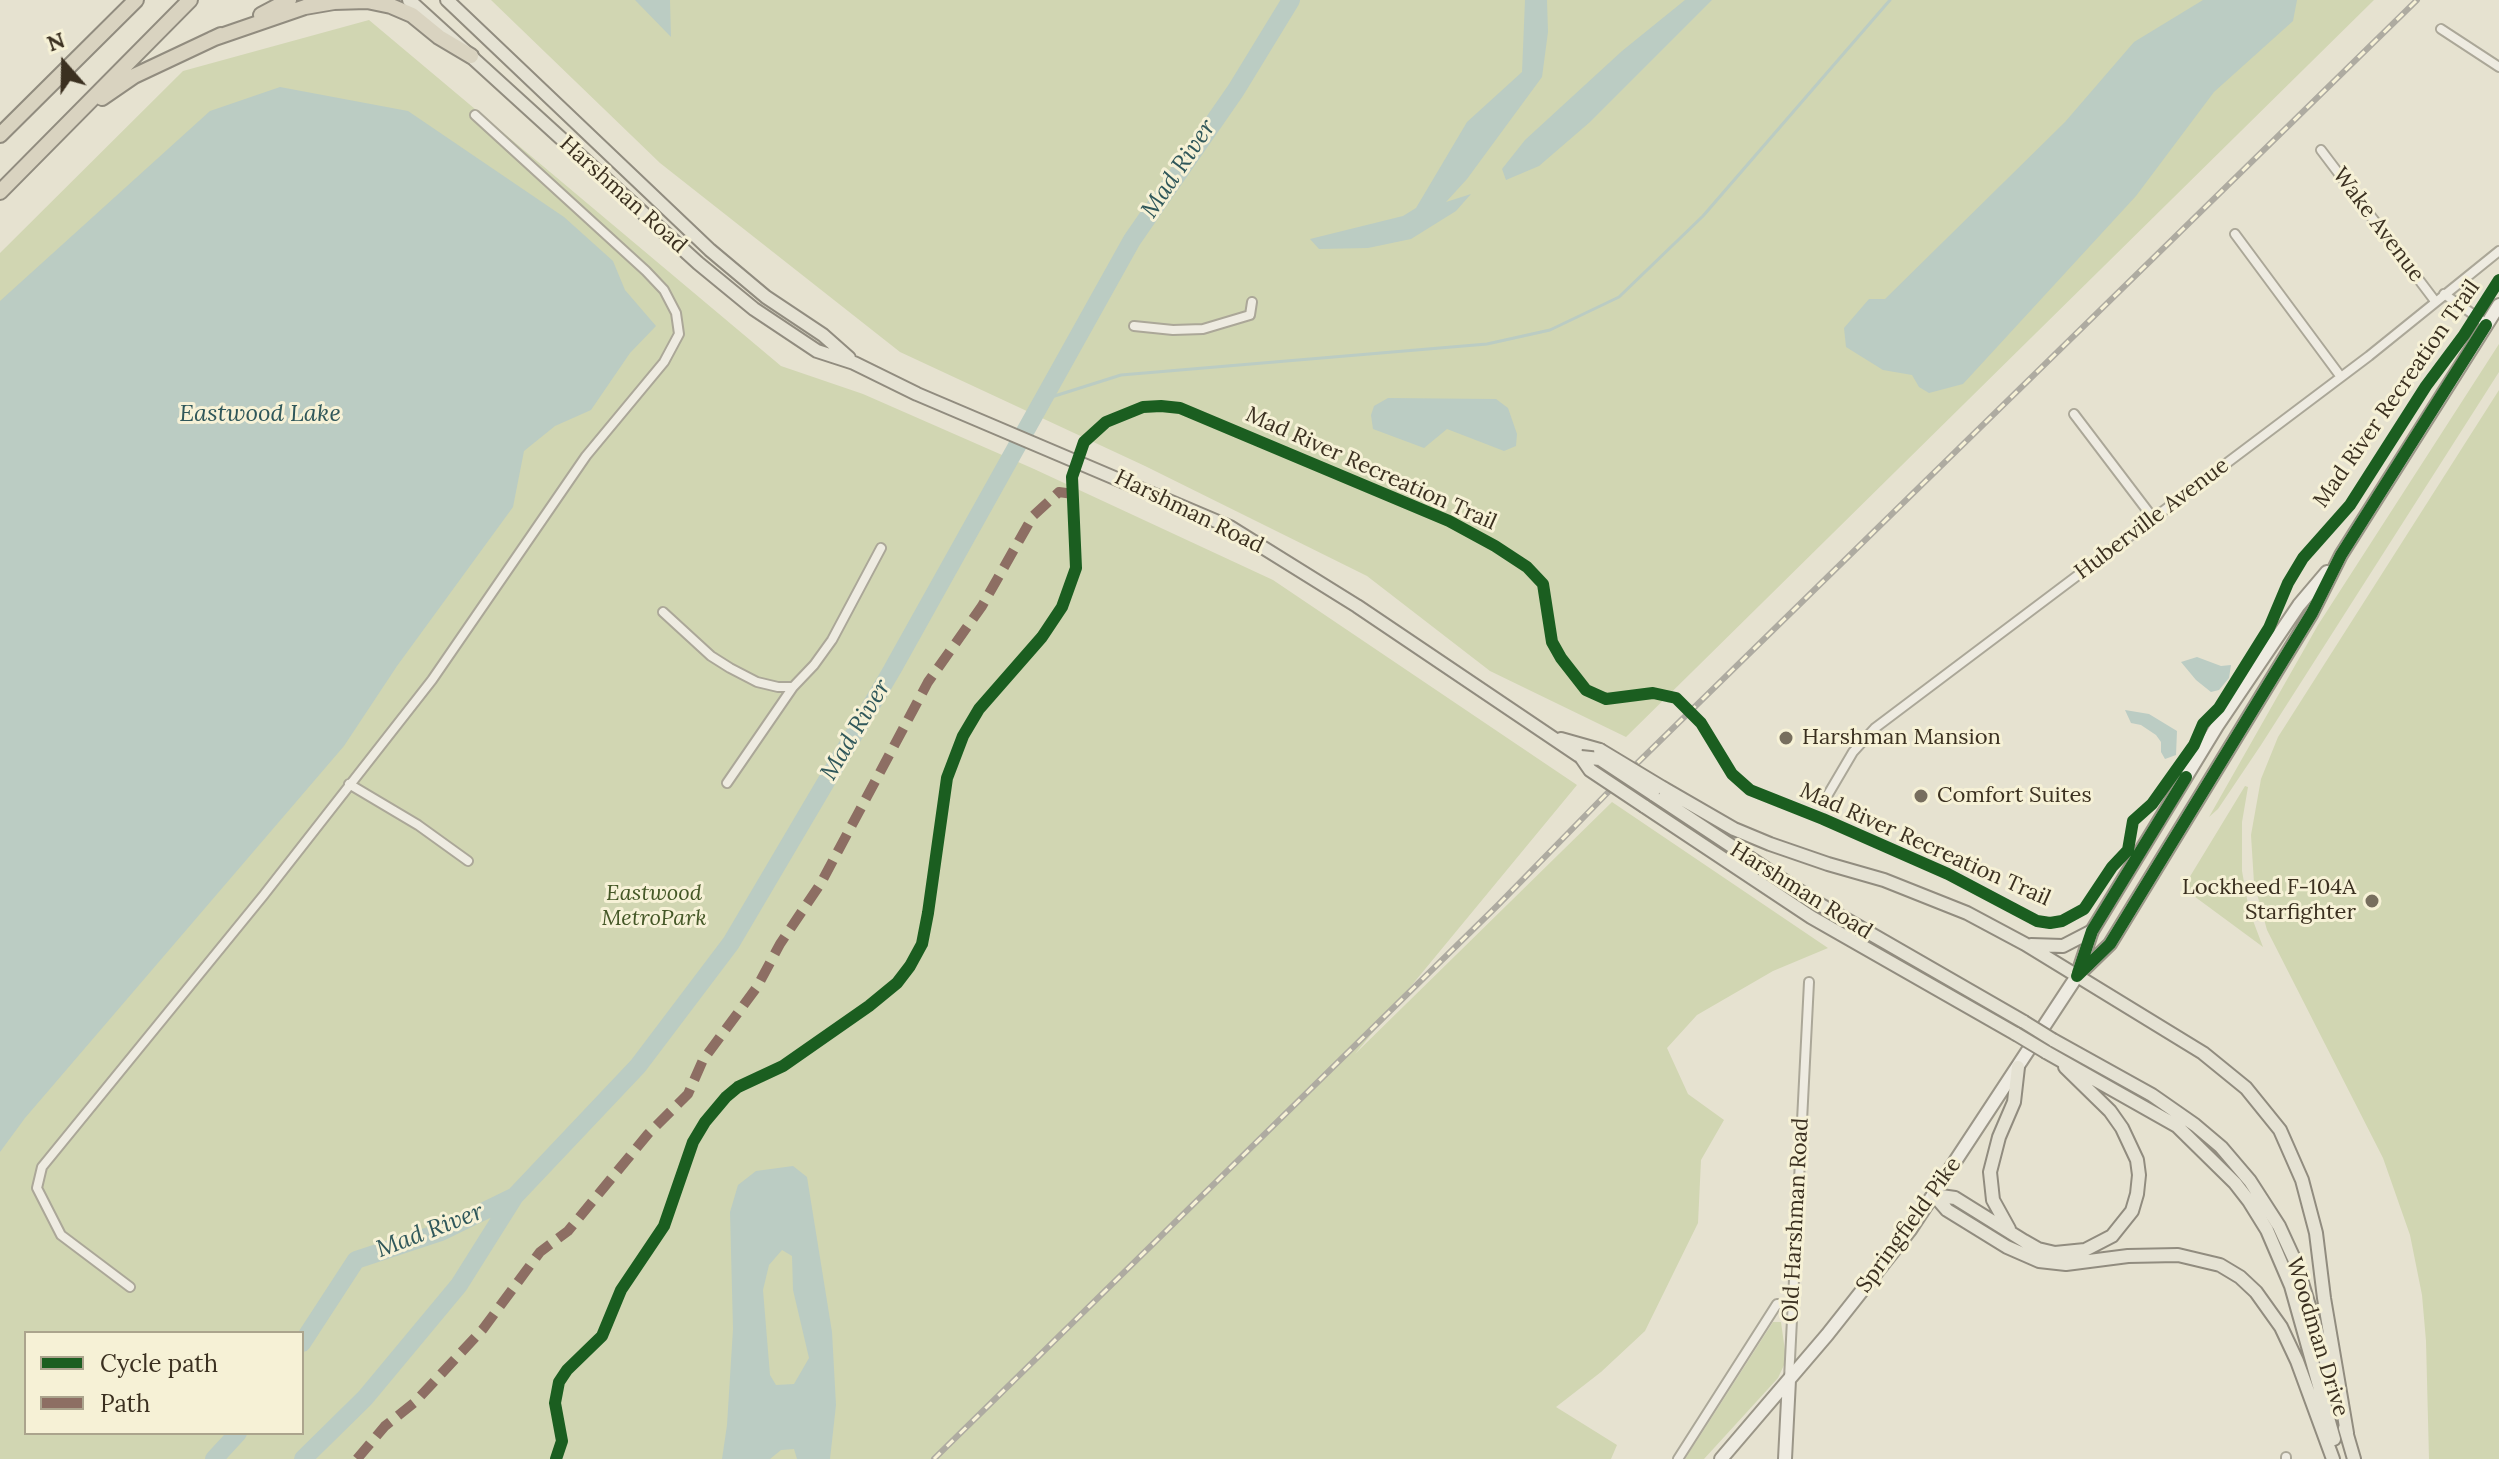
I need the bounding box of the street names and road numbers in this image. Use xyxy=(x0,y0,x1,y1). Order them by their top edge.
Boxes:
street label: Harshman Road xyxy=(554,131,692,259)
street label: Wake Avenue xyxy=(2326,163,2430,287)
street label: Mad River Recreation Trail xyxy=(2308,275,2486,513)
street label: Mad River Recreation Trail xyxy=(1242,402,1500,536)
street label: Huberville Avenue xyxy=(2070,453,2234,585)
street label: Harshman Road xyxy=(1110,465,1268,559)
street label: Mad River Recreation Trail xyxy=(1796,778,2054,912)
street label: Harshman Road xyxy=(1725,837,1877,945)
street label: Old Harshman Road xyxy=(1777,1117,1815,1323)
street label: Springfield Pike xyxy=(1851,1152,1967,1298)
street label: Woodman Drive xyxy=(2280,1254,2354,1420)

